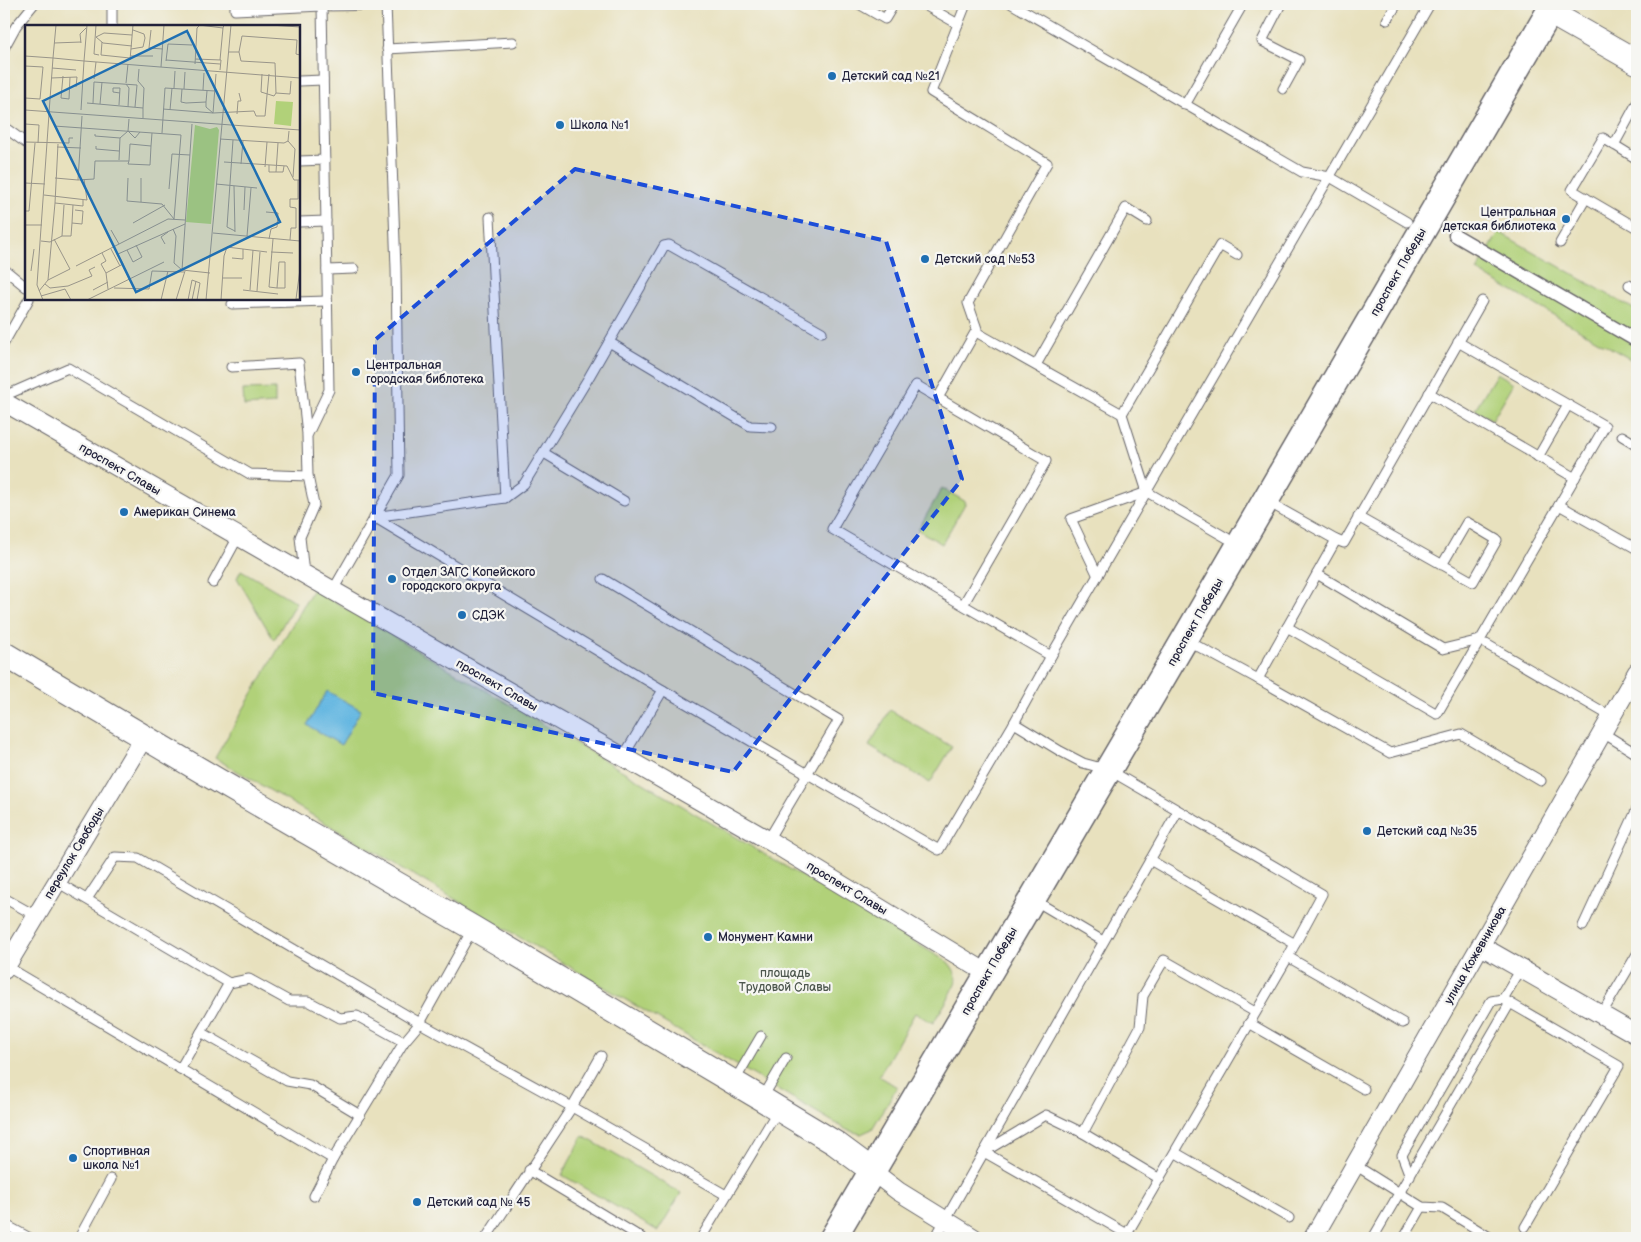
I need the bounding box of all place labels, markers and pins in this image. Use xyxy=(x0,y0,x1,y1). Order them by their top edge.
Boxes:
place label: Детский сад №21 xyxy=(842,69,940,84)
marker: Детский сад №21 xyxy=(826,70,838,82)
place label: Школа №1 xyxy=(570,118,629,133)
marker: Школа №1 xyxy=(554,119,566,131)
place label: Центральная детская библиотека xyxy=(1443,205,1556,234)
marker: Центральная детская библиотека xyxy=(1560,213,1572,225)
place label: Детский сад №53 xyxy=(935,252,1035,267)
marker: Детский сад №53 xyxy=(919,253,931,265)
place label: Центральная городская библотека xyxy=(366,358,484,387)
marker: Центральная городская библотека xyxy=(350,366,362,378)
place label: Американ Синема xyxy=(133,505,236,520)
marker: Американ Синема xyxy=(118,506,130,518)
place label: Отдел ЗАГС Копейского городского округа xyxy=(402,565,535,594)
marker: Отдел ЗАГС Копейского городского округа xyxy=(386,573,398,585)
place label: СДЭК xyxy=(472,608,505,623)
marker: СДЭК xyxy=(456,609,468,621)
place label: Детский сад №35 xyxy=(1377,824,1477,839)
marker: Детский сад №35 xyxy=(1361,825,1373,837)
place label: Монумент Камни xyxy=(718,930,813,945)
marker: Монумент Камни xyxy=(702,931,714,943)
place label: Спортивная школа №1 xyxy=(83,1144,150,1173)
marker: Спортивная школа №1 xyxy=(67,1152,79,1164)
place label: Детский сад № 45 xyxy=(427,1195,531,1210)
marker: Детский сад № 45 xyxy=(411,1196,423,1208)

